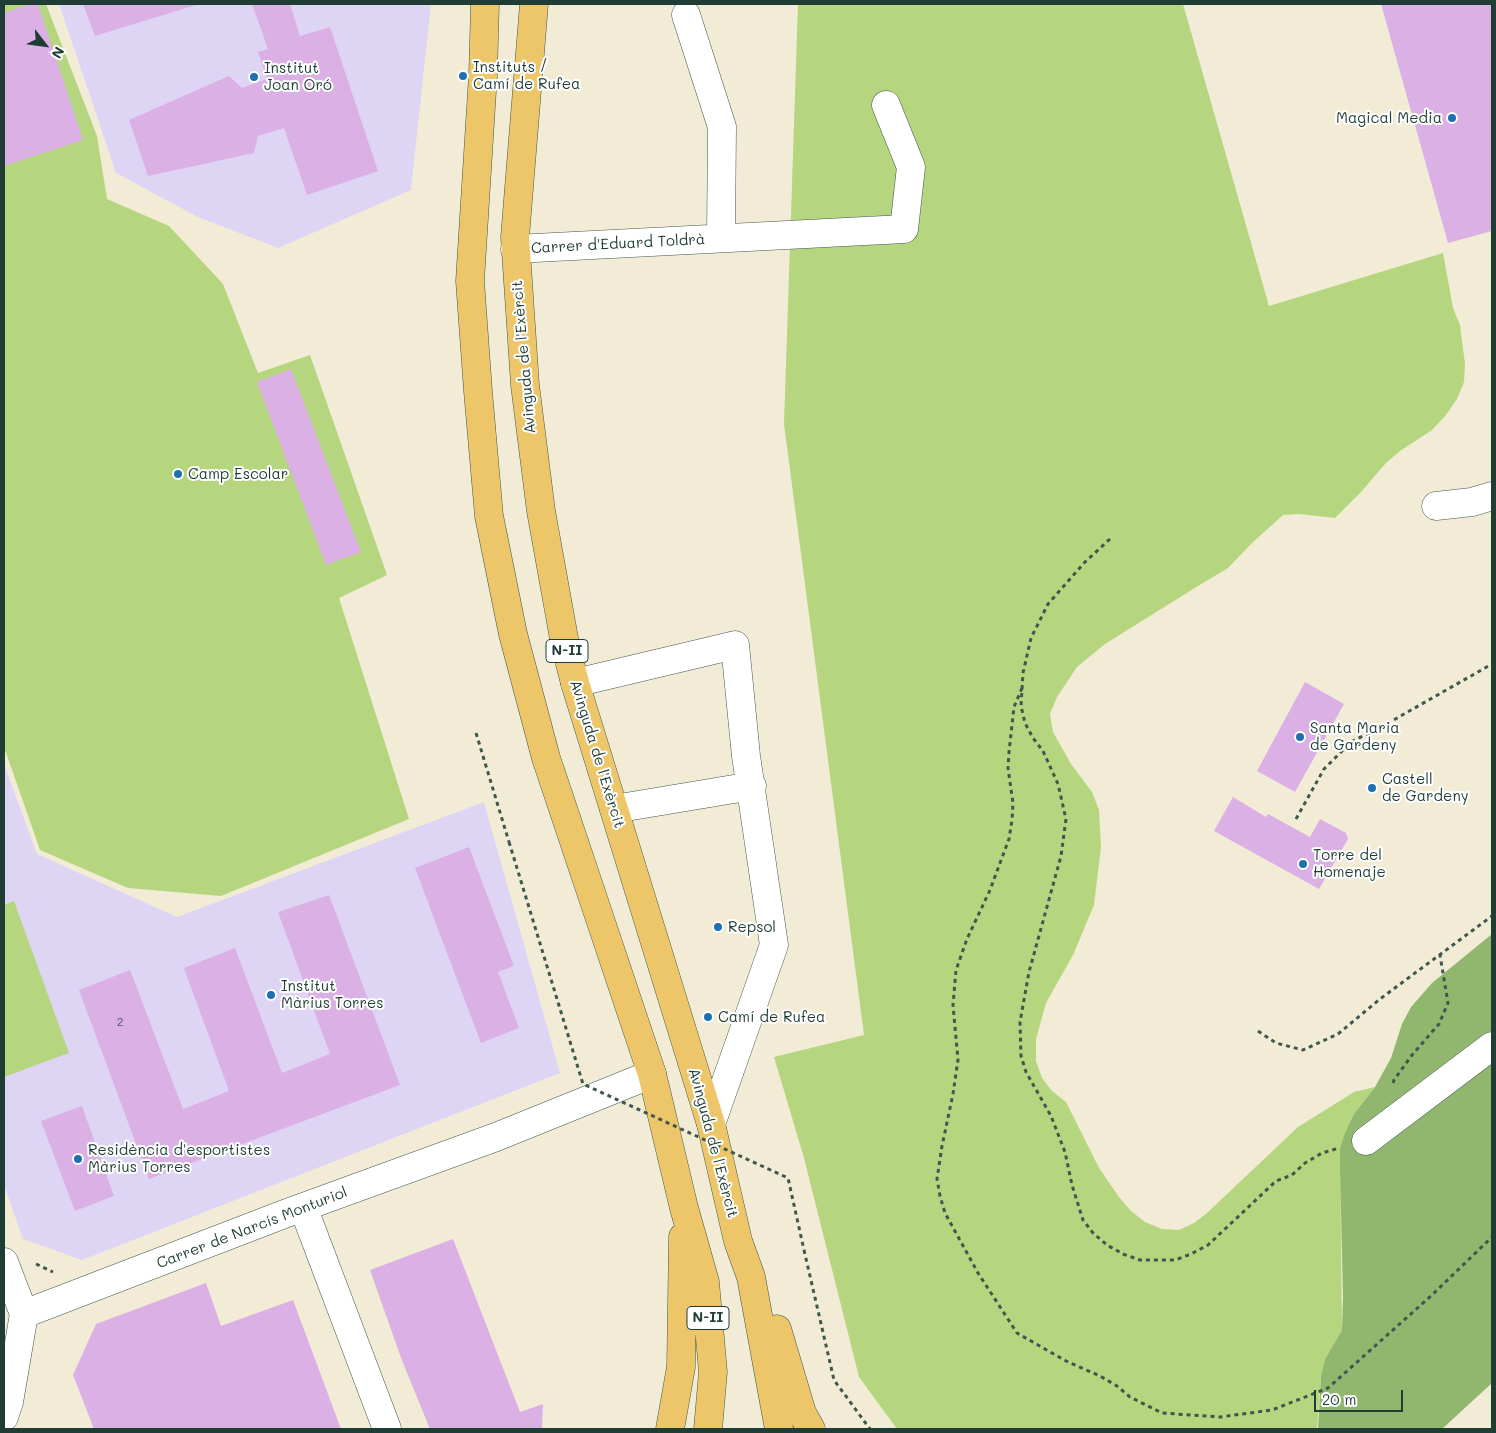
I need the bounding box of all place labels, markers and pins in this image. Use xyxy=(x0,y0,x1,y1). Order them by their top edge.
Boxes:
place label: Instituts / Camí de Rufea xyxy=(473,58,580,93)
place label: Institut Joan Oró xyxy=(264,59,332,94)
marker: Instituts / Camí de Rufea xyxy=(457,70,469,82)
marker: Institut Joan Oró xyxy=(248,71,260,83)
place label: Magical Media xyxy=(1336,109,1442,127)
marker: Magical Media xyxy=(1446,112,1458,124)
place label: Camp Escolar xyxy=(188,465,288,483)
marker: Camp Escolar xyxy=(172,468,184,480)
place label: Santa Maria de Gardeny xyxy=(1310,719,1400,754)
marker: Santa Maria de Gardeny xyxy=(1294,731,1306,743)
place label: Castell de Gardeny xyxy=(1382,770,1469,805)
marker: Castell de Gardeny xyxy=(1366,782,1378,794)
place label: Torre del Homenaje xyxy=(1313,846,1386,881)
marker: Torre del Homenaje xyxy=(1297,858,1309,870)
place label: Repsol xyxy=(728,918,776,936)
marker: Repsol xyxy=(712,921,724,933)
place label: Institut Màrius Torres xyxy=(281,977,384,1012)
marker: Institut Màrius Torres xyxy=(265,989,277,1001)
place label: Camí de Rufea xyxy=(718,1008,825,1026)
marker: Camí de Rufea xyxy=(702,1011,714,1023)
place label: Residència d'esportistes Màrius Torres xyxy=(88,1141,270,1176)
marker: Residència d'esportistes Màrius Torres xyxy=(72,1153,84,1165)

